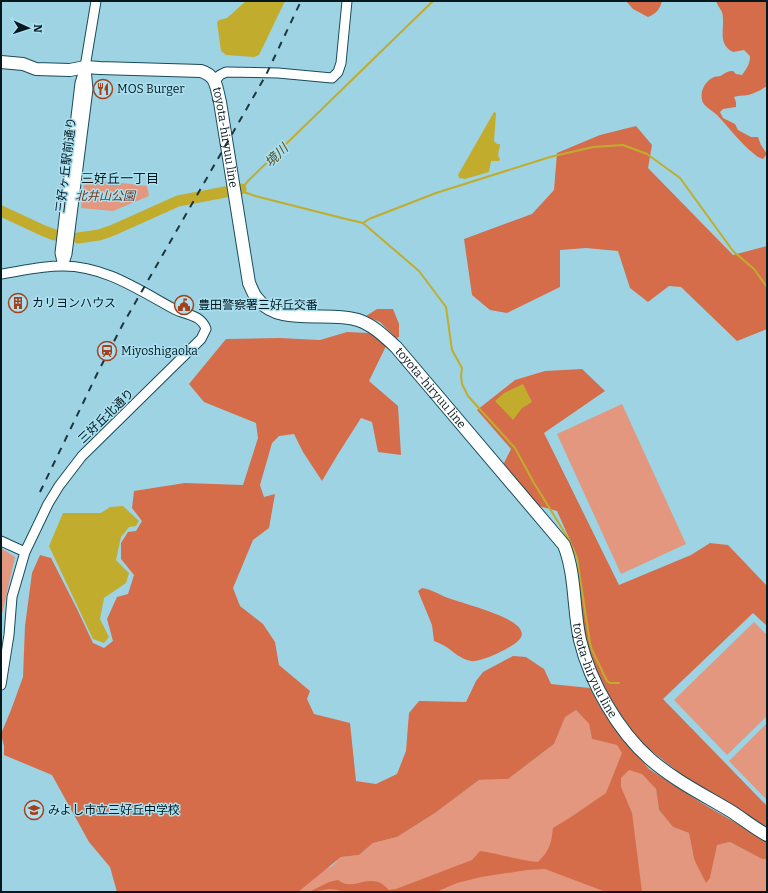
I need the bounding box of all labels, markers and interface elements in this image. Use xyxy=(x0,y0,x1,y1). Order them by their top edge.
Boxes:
north arrow xyxy=(8,8,48,48)
text: N xyxy=(31,24,44,34)
restaurant icon: MOS Burger xyxy=(92,78,114,100)
place label: MOS Burger xyxy=(117,82,185,96)
street label: toyota-hiryuu line xyxy=(210,86,241,189)
street label: 三好ヶ丘駅前通り xyxy=(53,116,79,214)
water label: 境川 xyxy=(262,140,292,170)
district label: 三好丘一丁目 xyxy=(81,171,159,186)
park label: 北井山公園 xyxy=(75,189,137,203)
building icon: カリヨンハウス xyxy=(7,292,29,314)
public building icon: 豊田警察署三好丘交番 xyxy=(173,294,195,316)
place label: カリヨンハウス xyxy=(32,296,116,310)
place label: 豊田警察署三好丘交番 xyxy=(198,298,318,312)
station icon: Miyoshigaoka xyxy=(96,340,118,362)
place label: Miyoshigaoka xyxy=(121,344,198,358)
street label: toyota-hiryuu line xyxy=(393,345,469,431)
street label: 三好丘北通り xyxy=(75,386,137,446)
street label: toyota-hiryuu line xyxy=(570,622,620,720)
school or university icon: みよし市立三好丘中学校 xyxy=(23,799,45,821)
place label: みよし市立三好丘中学校 xyxy=(48,803,180,817)

